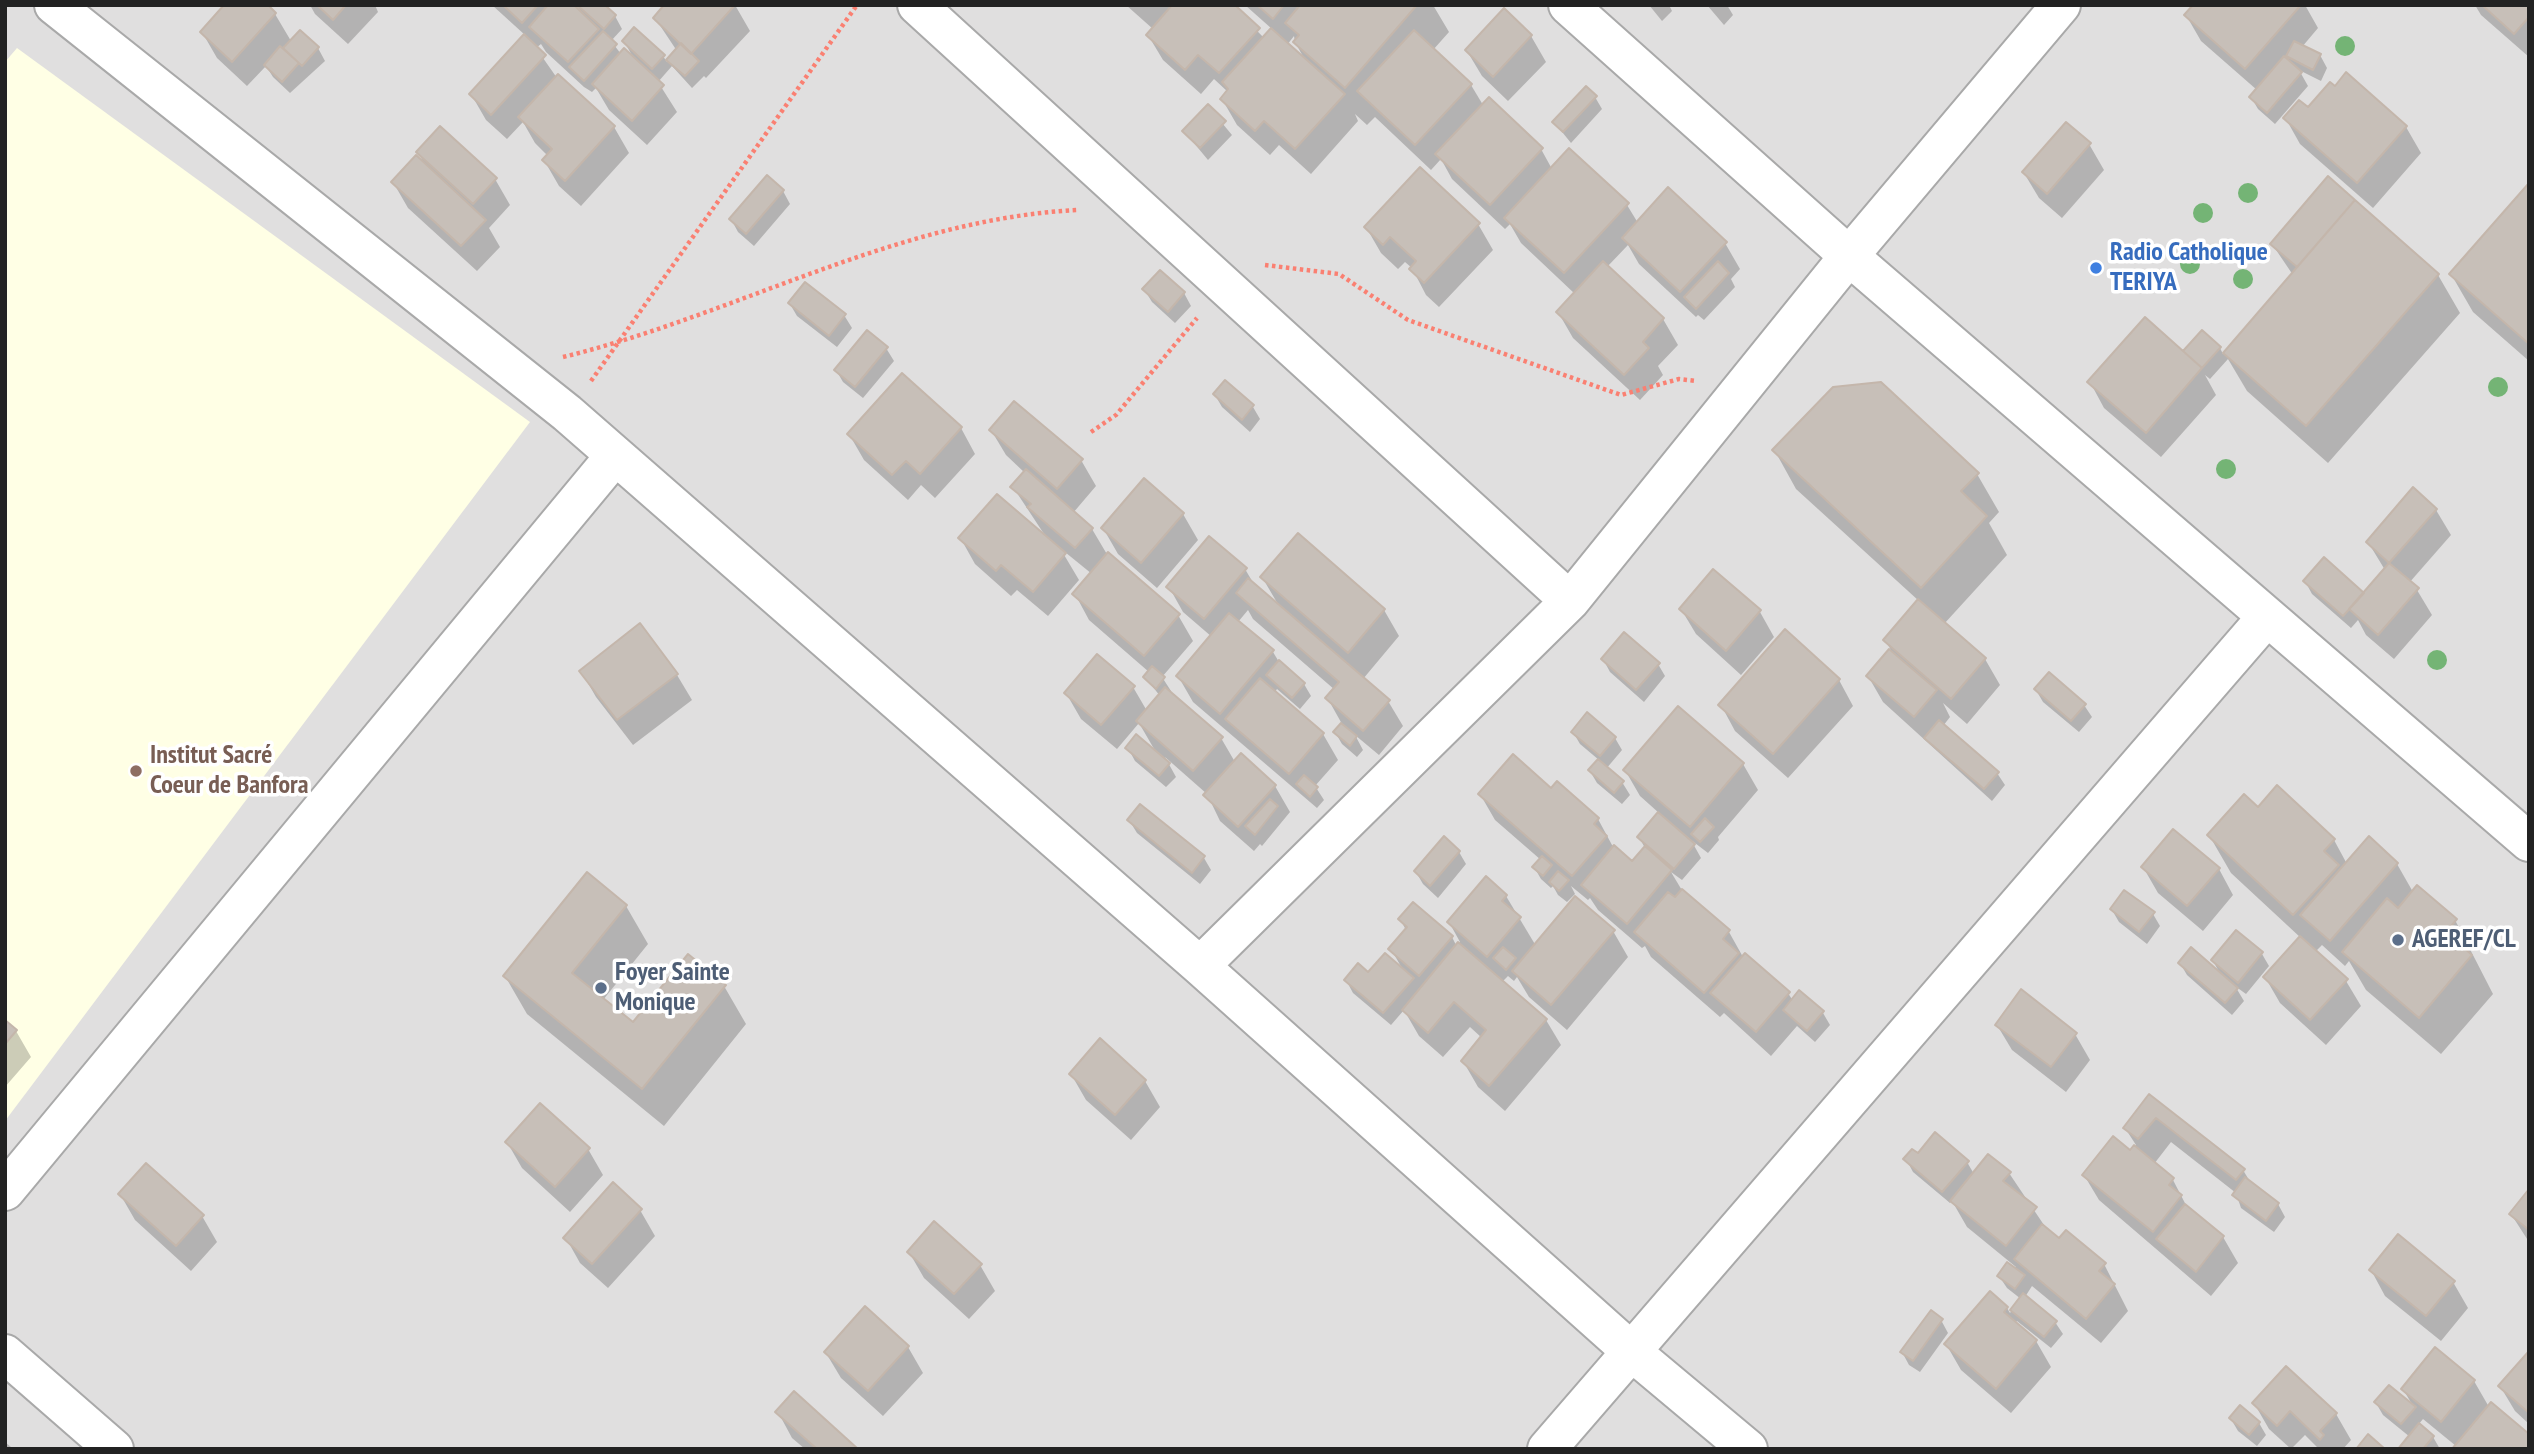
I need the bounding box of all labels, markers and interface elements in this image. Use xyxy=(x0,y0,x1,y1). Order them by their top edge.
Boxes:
place label: Radio Catholique TERIYA xyxy=(2110,237,2268,298)
marker: Radio Catholique TERIYA xyxy=(2088,260,2104,276)
place label: Institut Sacré Coeur de Banfora xyxy=(150,740,308,802)
marker: Institut Sacré Coeur de Banfora xyxy=(128,763,144,779)
place label: AGEREF/CL xyxy=(2412,924,2516,956)
marker: AGEREF/CL xyxy=(2390,932,2406,948)
place label: Foyer Sainte Monique xyxy=(615,957,730,1018)
marker: Foyer Sainte Monique xyxy=(593,980,609,996)

